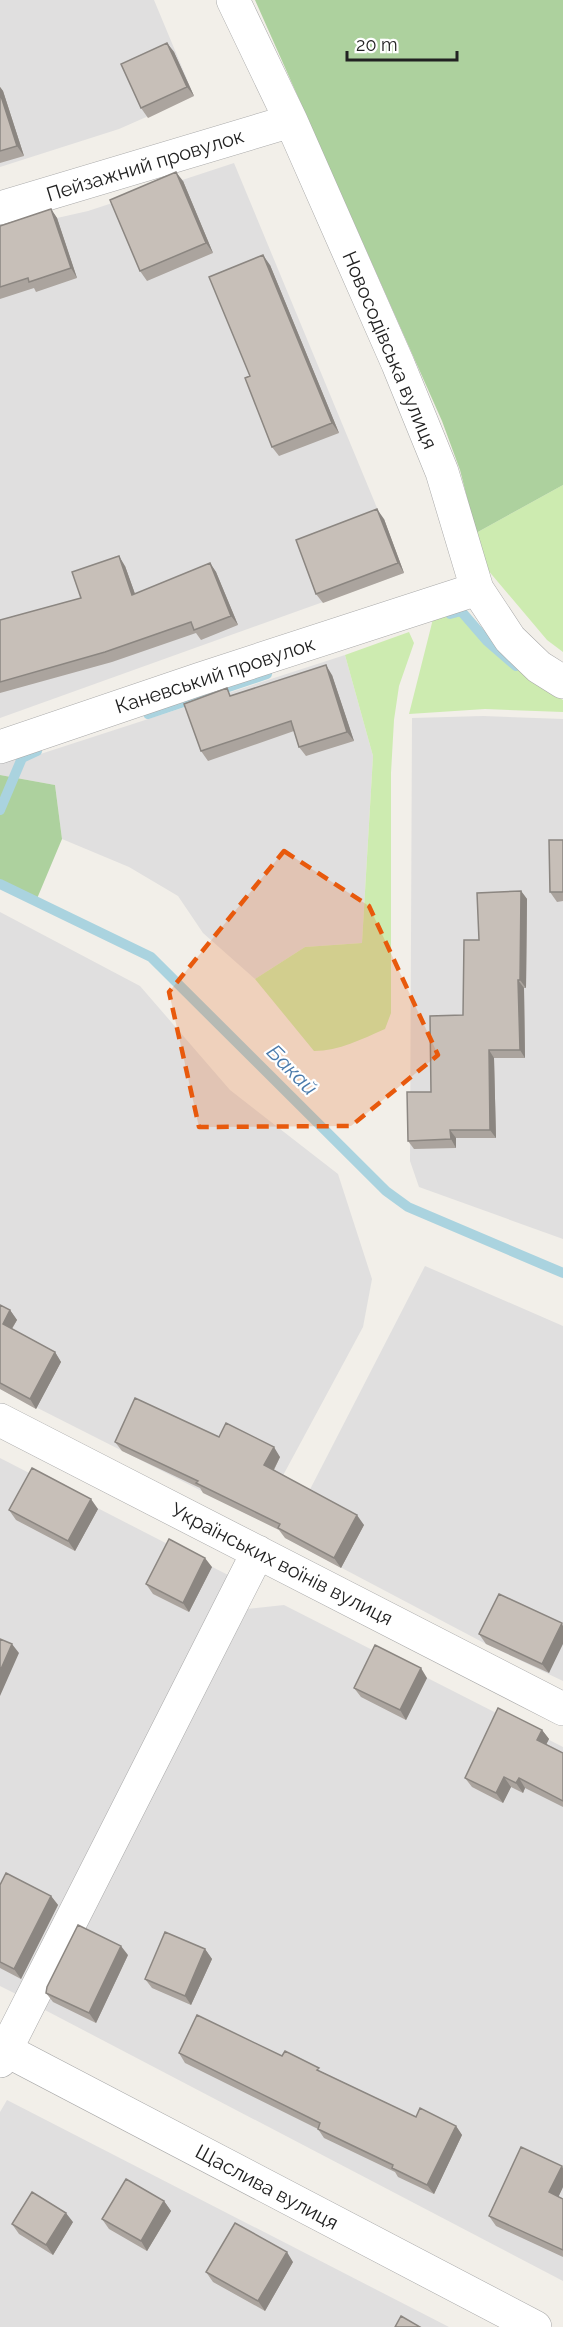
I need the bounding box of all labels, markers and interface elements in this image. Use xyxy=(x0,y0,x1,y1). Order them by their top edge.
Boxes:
scale bar xyxy=(347,24,456,62)
text: 20 m xyxy=(356,34,398,55)
street label: Пейзажний провулок xyxy=(43,124,247,206)
street label: Новосодівська вулиця xyxy=(337,248,443,452)
street label: Каневський провулок xyxy=(112,631,318,719)
water label: Бакай xyxy=(262,1039,323,1100)
street label: Українських воїнів вулиця xyxy=(167,1498,397,1630)
street label: Щаслива вулиця xyxy=(191,2139,343,2235)

